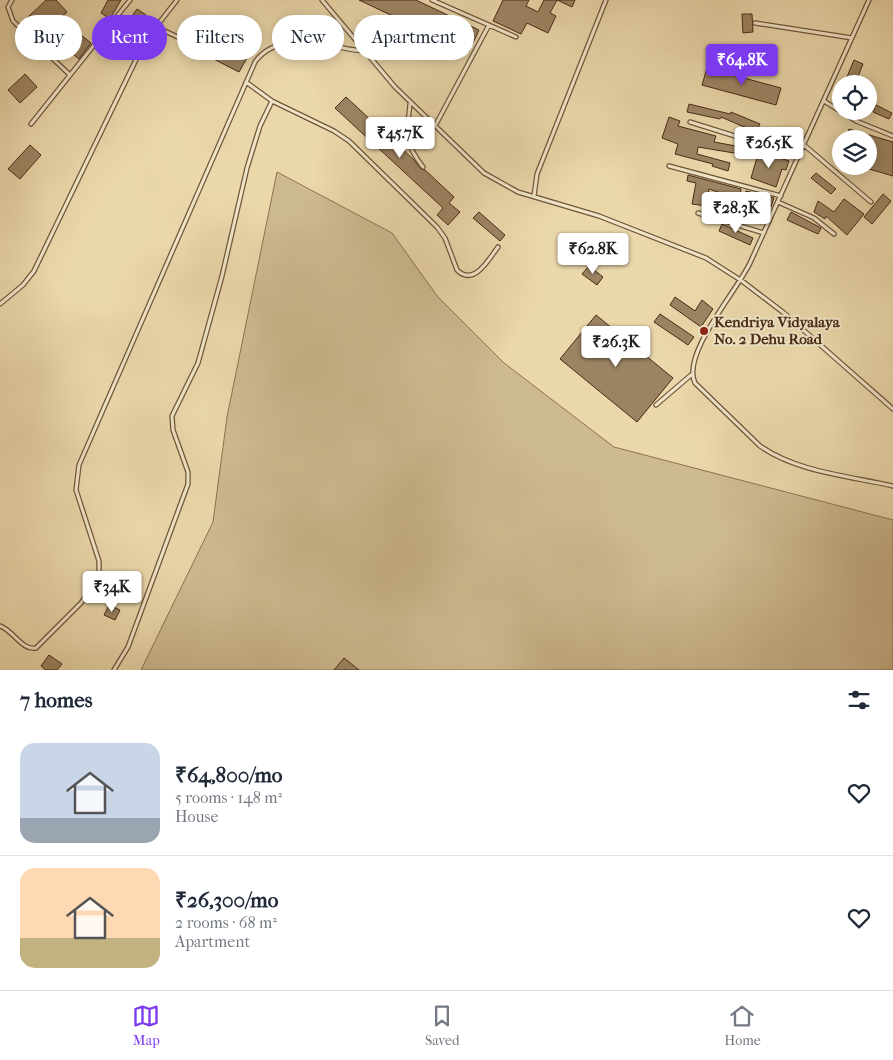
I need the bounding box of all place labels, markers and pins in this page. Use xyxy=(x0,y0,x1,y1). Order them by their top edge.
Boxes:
pin: ₹64.8K xyxy=(701,44,783,86)
pin: ₹45.7K xyxy=(359,116,441,159)
pin: ₹26.5K xyxy=(728,126,810,169)
pin: ₹28.3K xyxy=(695,192,777,234)
pin: ₹62.8K xyxy=(552,232,634,275)
place label: Kendriya Vidyalaya No. 2 Dehu Road xyxy=(714,313,841,348)
marker: Kendriya Vidyalaya No. 2 Dehu Road xyxy=(698,325,710,337)
pin: ₹26.3K xyxy=(575,326,657,368)
pin: ₹34K xyxy=(82,570,142,613)

